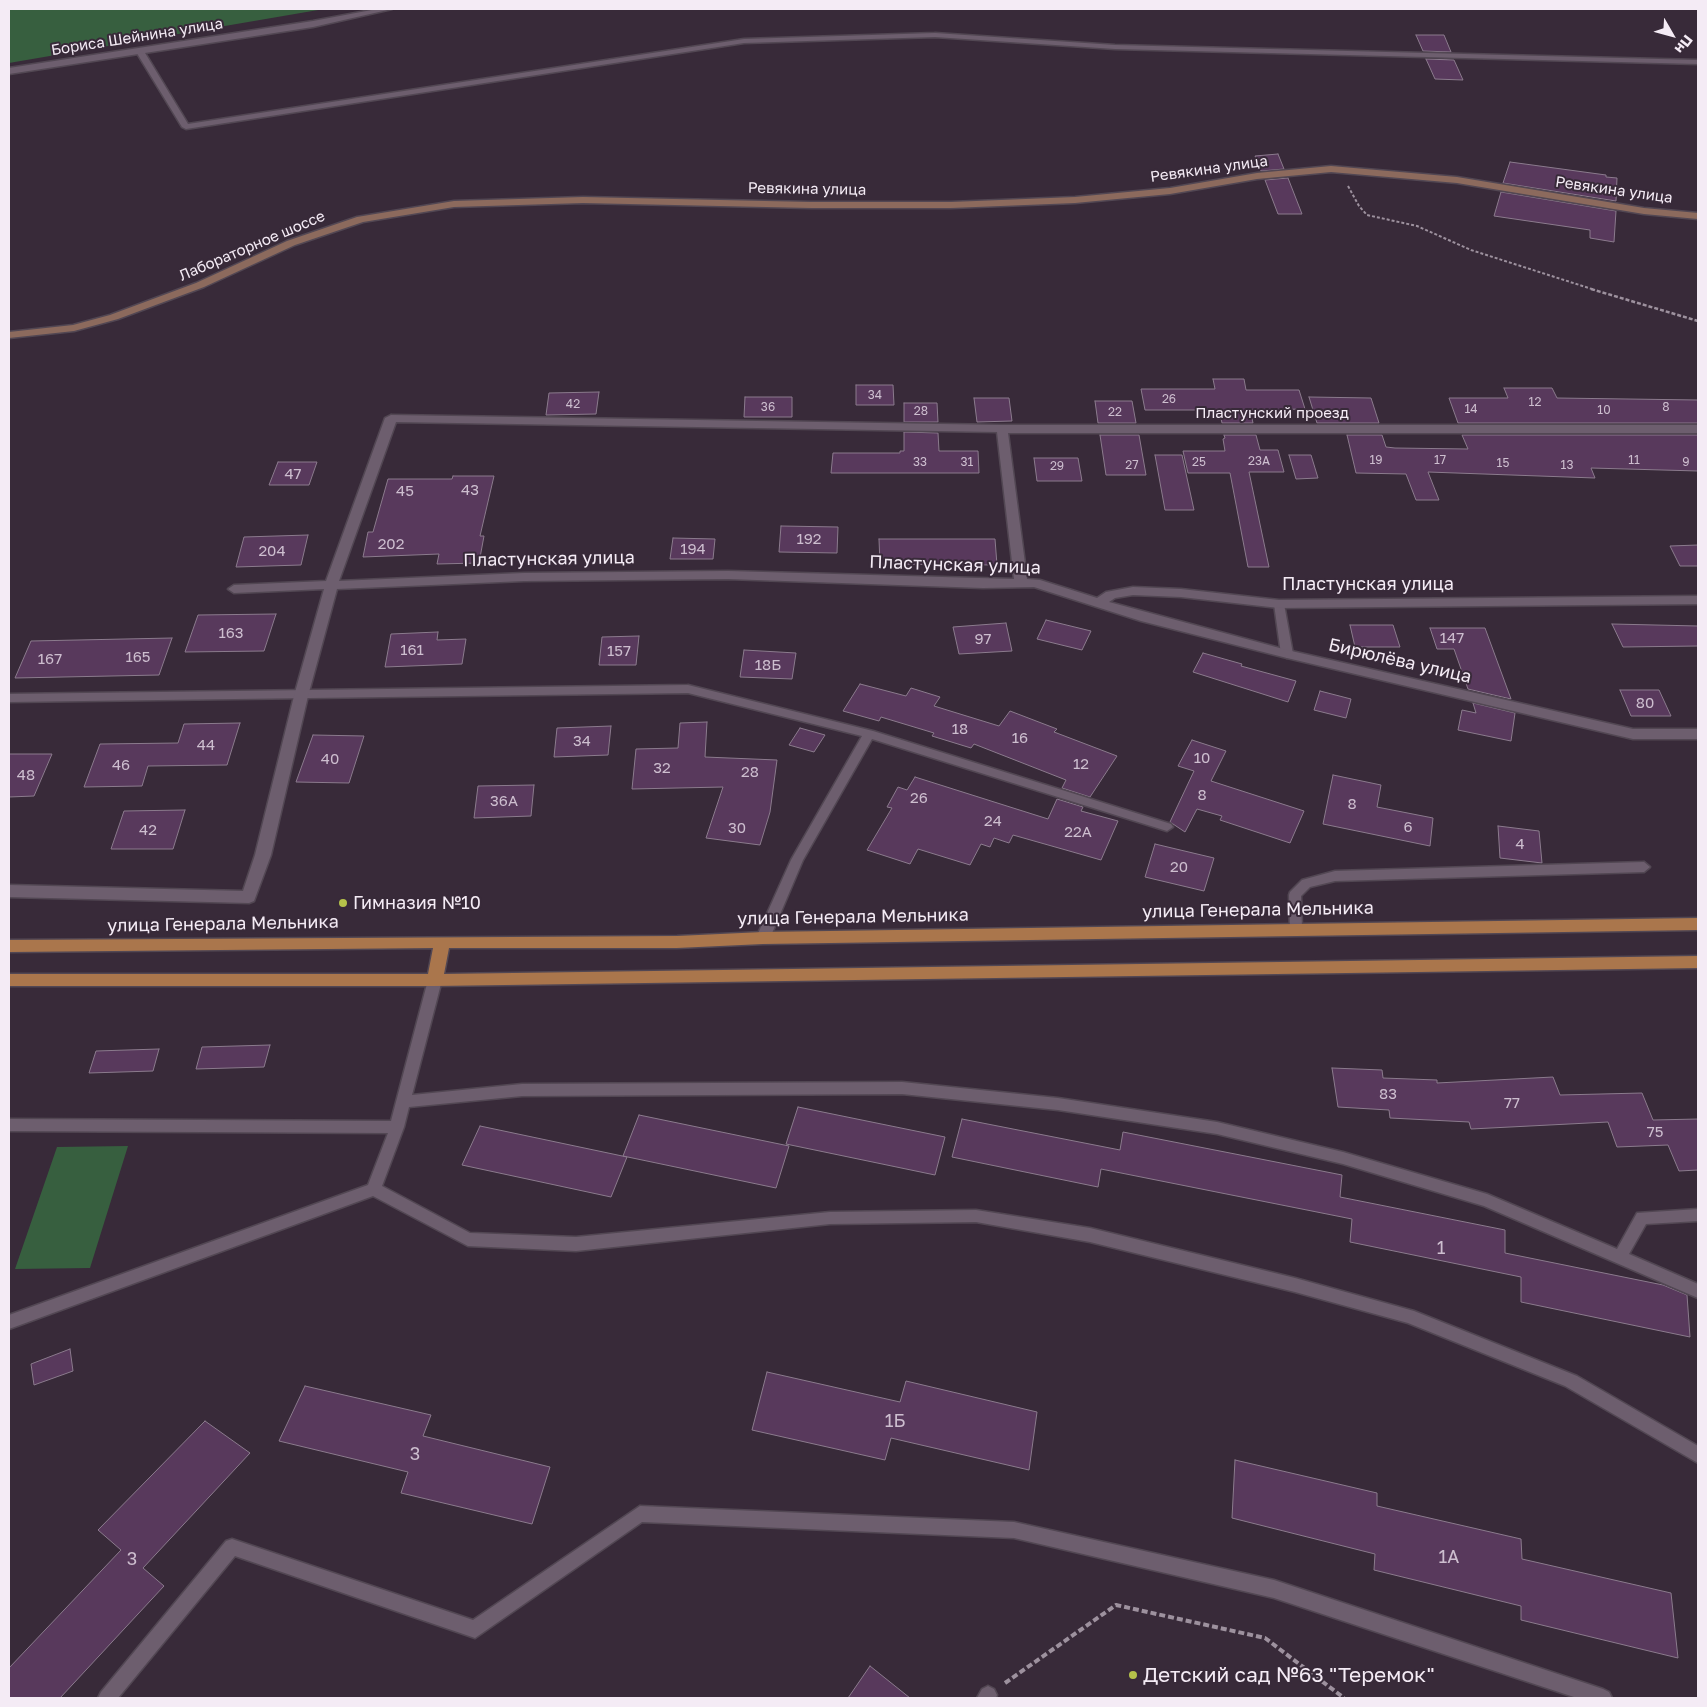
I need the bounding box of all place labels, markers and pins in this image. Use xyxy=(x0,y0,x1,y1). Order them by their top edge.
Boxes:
place label: Гимназия №10 xyxy=(353,892,481,914)
marker: Гимназия №10 xyxy=(337,897,349,909)
place label: Детский сад №63 "Теремок" xyxy=(1143,1662,1435,1688)
marker: Детский сад №63 "Теремок" xyxy=(1127,1669,1139,1681)

